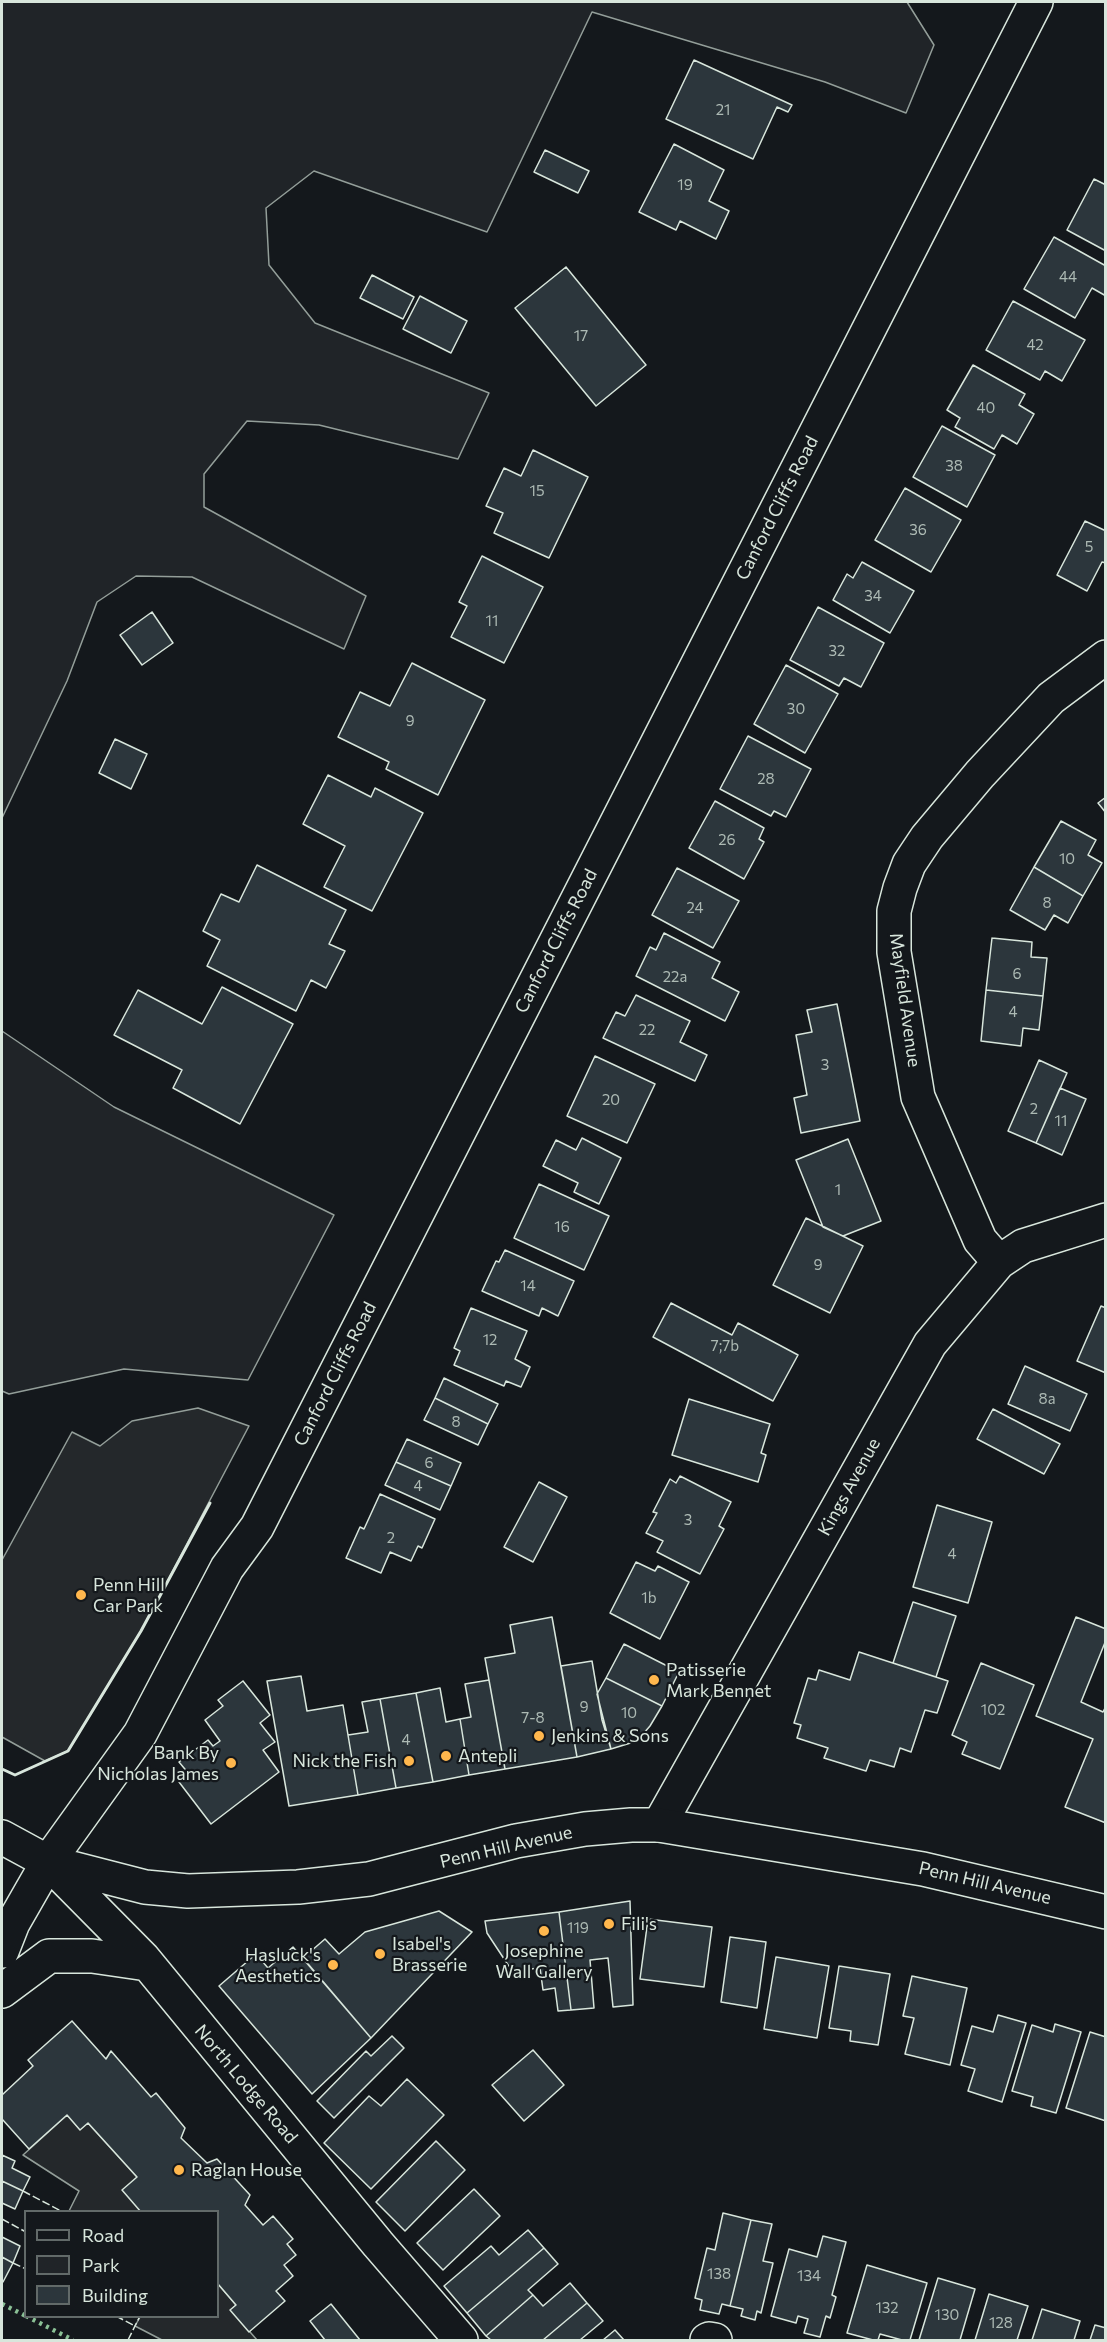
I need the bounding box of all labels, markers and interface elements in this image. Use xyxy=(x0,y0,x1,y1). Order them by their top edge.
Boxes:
house number: 21 xyxy=(716,101,730,119)
house number: 19 xyxy=(677,176,693,194)
house number: 44 xyxy=(1059,268,1077,286)
house number: 17 xyxy=(574,327,588,345)
house number: 42 xyxy=(1026,336,1044,354)
house number: 40 xyxy=(977,399,995,417)
street label: Canford Cliffs Road xyxy=(731,432,823,584)
house number: 38 xyxy=(945,457,963,475)
house number: 15 xyxy=(529,482,545,500)
house number: 36 xyxy=(909,521,927,539)
house number: 5 xyxy=(1085,538,1093,556)
house number: 34 xyxy=(864,587,882,605)
house number: 11 xyxy=(486,612,498,630)
house number: 32 xyxy=(829,642,845,660)
house number: 30 xyxy=(787,700,805,718)
house number: 9 xyxy=(405,712,415,730)
house number: 28 xyxy=(757,770,775,788)
house number: 26 xyxy=(718,831,736,849)
house number: 10 xyxy=(1059,850,1075,868)
street label: Canford Cliffs Road xyxy=(510,865,602,1017)
house number: 8 xyxy=(1042,894,1052,912)
house number: 24 xyxy=(686,899,704,917)
street label: Mayfield Avenue xyxy=(885,932,925,1068)
house number: 6 xyxy=(1012,965,1022,983)
house number: 22a xyxy=(663,968,687,986)
house number: 4 xyxy=(1009,1003,1017,1021)
house number: 22 xyxy=(639,1021,655,1039)
house number: 3 xyxy=(821,1056,829,1074)
house number: 20 xyxy=(602,1091,620,1109)
house number: 2 xyxy=(1030,1100,1038,1118)
house number: 11 xyxy=(1055,1112,1067,1130)
house number: 1 xyxy=(835,1181,841,1199)
house number: 16 xyxy=(554,1218,570,1236)
house number: 9 xyxy=(813,1256,823,1274)
house number: 14 xyxy=(520,1277,536,1295)
street label: Canford Cliffs Road xyxy=(289,1298,381,1450)
house number: 12 xyxy=(483,1331,497,1349)
house number: 7;7b xyxy=(711,1337,739,1355)
house number: 8a xyxy=(1039,1390,1055,1408)
house number: 8 xyxy=(451,1413,461,1431)
street label: Kings Avenue xyxy=(813,1434,885,1540)
house number: 6 xyxy=(424,1454,434,1472)
house number: 4 xyxy=(414,1477,422,1495)
house number: 3 xyxy=(684,1511,692,1529)
house number: 2 xyxy=(387,1529,395,1547)
house number: 4 xyxy=(948,1545,956,1563)
place label: Penn Hill Car Park xyxy=(93,1574,165,1616)
marker: Penn Hill Car Park xyxy=(74,1588,88,1602)
house number: 1b xyxy=(641,1589,657,1607)
place label: Patisserie Mark Bennet xyxy=(666,1659,771,1702)
marker: Patisserie Mark Bennet xyxy=(647,1673,661,1687)
house number: 9 xyxy=(579,1698,589,1716)
house number: 102 xyxy=(981,1701,1005,1719)
house number: 10 xyxy=(621,1704,637,1722)
house number: 7-8 xyxy=(521,1709,545,1727)
place label: Jenkins & Sons xyxy=(551,1725,669,1747)
marker: Jenkins & Sons xyxy=(532,1729,546,1743)
house number: 4 xyxy=(402,1731,410,1749)
place label: Bank By Nicholas James xyxy=(97,1742,219,1784)
place label: Antepli xyxy=(458,1745,517,1767)
marker: Antepli xyxy=(439,1749,453,1763)
place label: Nick the Fish xyxy=(293,1750,397,1772)
marker: Nick the Fish xyxy=(402,1754,416,1768)
marker: Bank By Nicholas James xyxy=(224,1756,238,1770)
street label: Penn Hill Avenue xyxy=(438,1821,574,1873)
street label: Penn Hill Avenue xyxy=(917,1857,1053,1909)
place label: Fili's xyxy=(621,1913,657,1935)
marker: Fili's xyxy=(602,1917,616,1931)
house number: 119 xyxy=(567,1919,589,1937)
marker: Josephine Wall Gallery xyxy=(537,1924,551,1938)
place label: Isabel's Brasserie xyxy=(392,1933,467,1976)
place label: Josephine Wall Gallery xyxy=(495,1940,593,1982)
place label: Hasluck's Aesthetics xyxy=(235,1944,321,1986)
marker: Isabel's Brasserie xyxy=(373,1947,387,1961)
marker: Hasluck's Aesthetics xyxy=(326,1958,340,1972)
street label: North Lodge Road xyxy=(190,2020,302,2148)
place label: Raglan House xyxy=(191,2159,302,2181)
marker: Raglan House xyxy=(172,2163,186,2177)
legend xyxy=(24,2210,219,2318)
text: Road xyxy=(82,2224,124,2246)
text: Park xyxy=(82,2254,120,2276)
house number: 138 xyxy=(707,2265,731,2283)
house number: 134 xyxy=(797,2267,821,2285)
text: Building xyxy=(82,2284,148,2306)
house number: 132 xyxy=(875,2299,899,2317)
house number: 130 xyxy=(935,2306,959,2324)
house number: 128 xyxy=(989,2314,1013,2332)

